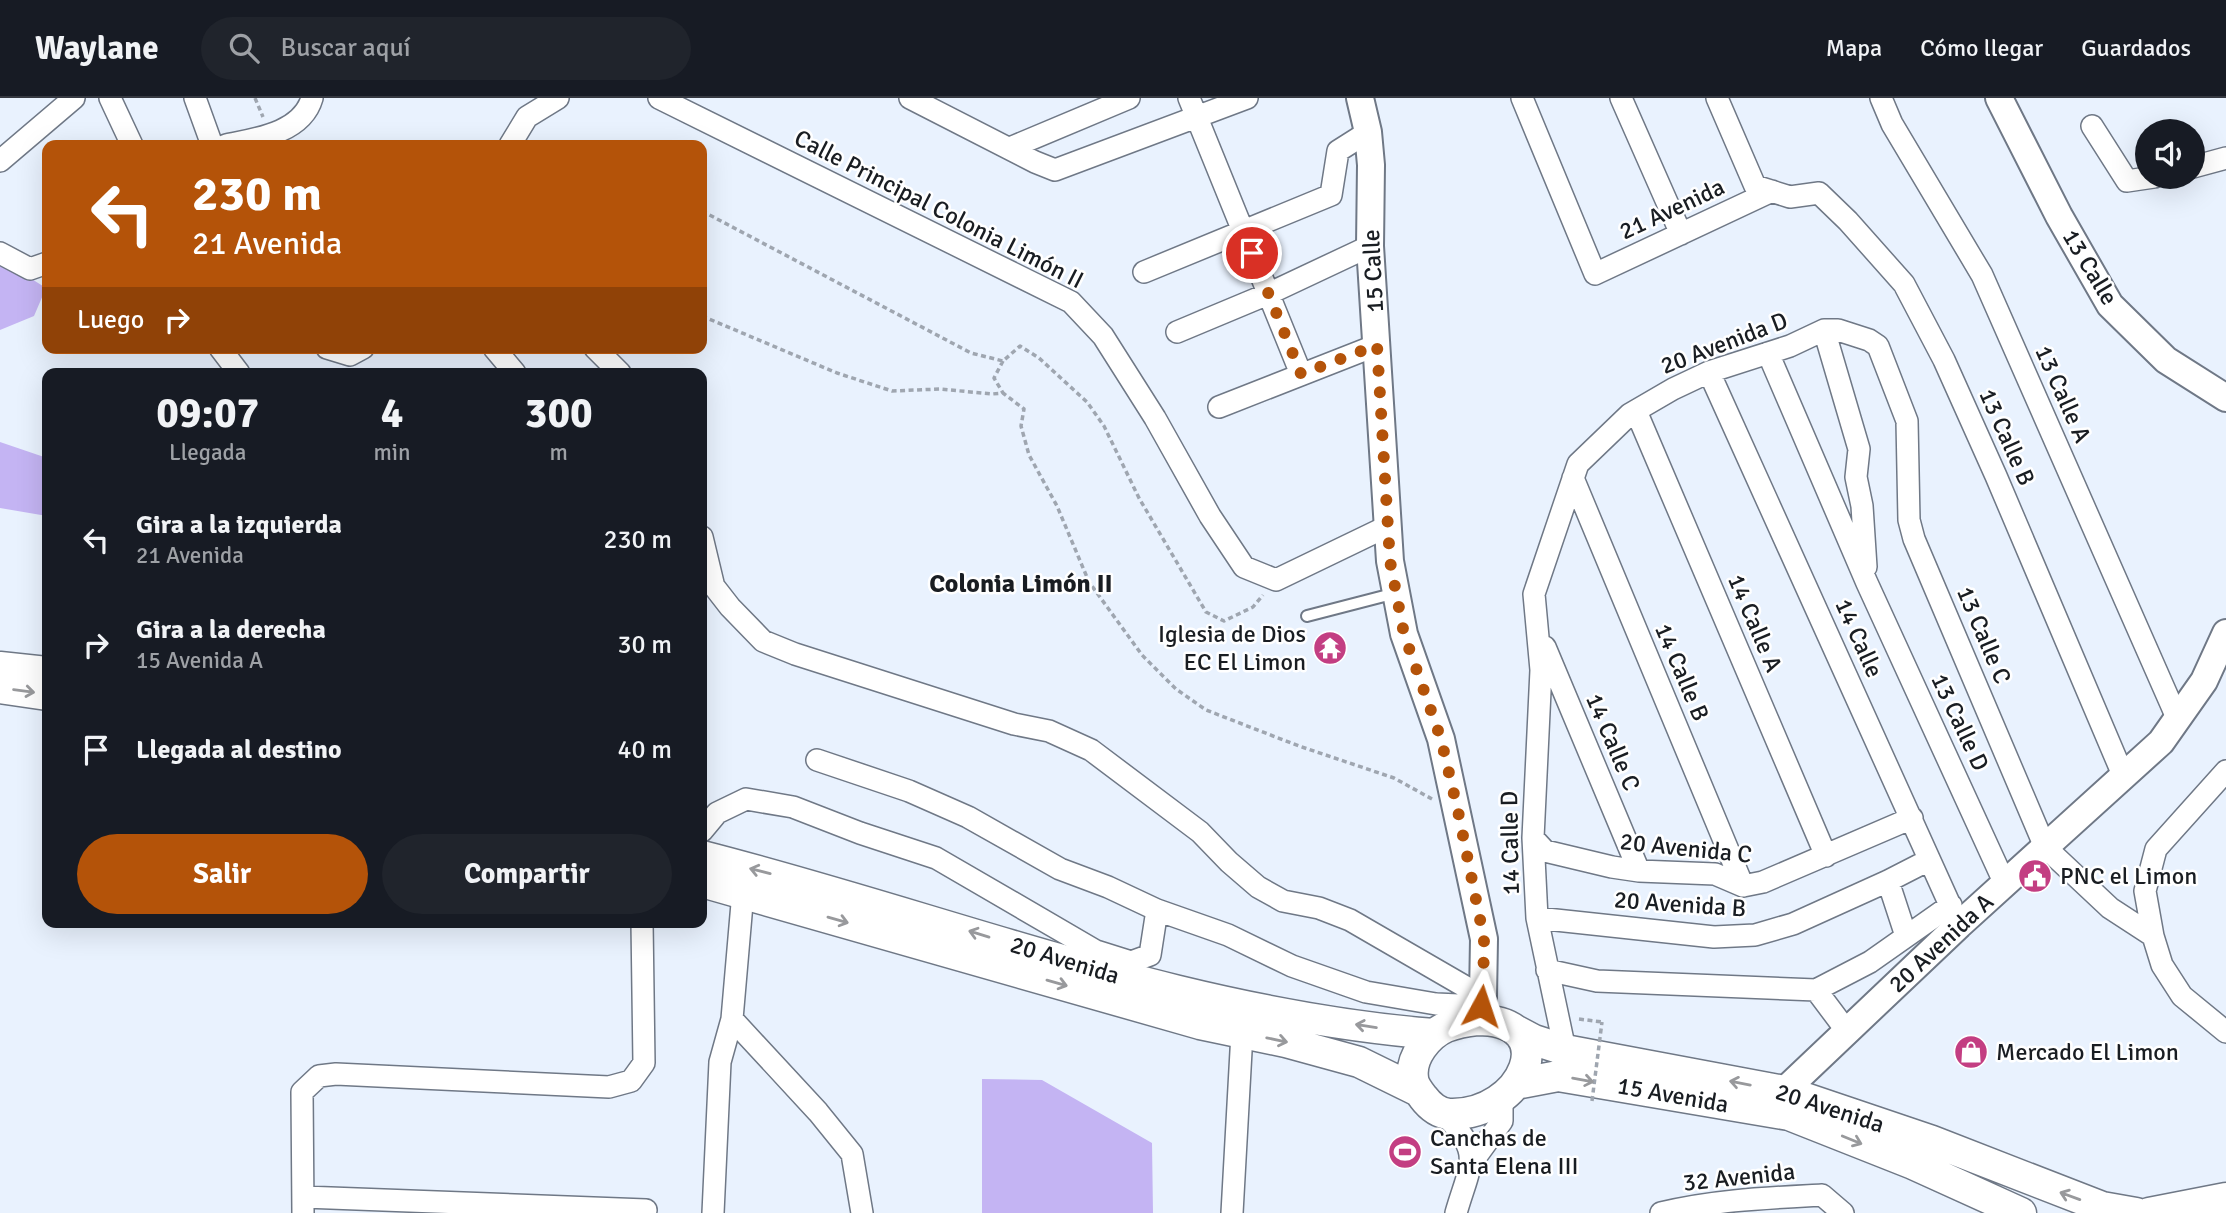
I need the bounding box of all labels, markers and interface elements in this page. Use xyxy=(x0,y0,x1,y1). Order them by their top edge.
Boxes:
search box xyxy=(201,17,691,80)
text: Waylane xyxy=(35,28,159,69)
icon: search xyxy=(225,29,263,67)
text: Buscar aquí xyxy=(281,32,411,64)
text: Mapa xyxy=(1826,33,1882,63)
text: Cómo llegar xyxy=(1920,33,2043,63)
text: Guardados xyxy=(2081,33,2191,63)
map controls xyxy=(2135,119,2205,189)
button: sound xyxy=(2135,119,2205,189)
street label: Calle Principal Colonia Limón II xyxy=(789,123,1089,295)
text: 230 m xyxy=(192,164,322,224)
icon: left xyxy=(77,168,168,259)
street label: 21 Avenida xyxy=(1615,172,1729,246)
pin xyxy=(1222,223,1282,283)
text: 21 Avenida xyxy=(192,224,342,263)
street label: 13 Calle xyxy=(2056,224,2124,310)
street label: 15 Calle xyxy=(1356,229,1390,313)
icon: arrive xyxy=(1233,234,1271,272)
icon: right xyxy=(158,301,196,339)
text: Luego xyxy=(77,304,144,336)
street label: 20 Avenida D xyxy=(1656,305,1792,381)
street label: 13 Calle A xyxy=(2028,341,2098,448)
street label: 13 Calle B xyxy=(1972,384,2042,490)
text: 09:07 xyxy=(156,388,259,439)
text: 4 xyxy=(381,388,403,439)
text: 300 xyxy=(525,388,593,439)
text: Llegada xyxy=(169,438,246,467)
text: min xyxy=(373,438,411,467)
text: m xyxy=(550,438,568,467)
text: Gira a la izquierda xyxy=(136,509,342,541)
icon: left xyxy=(77,521,115,559)
text: 230 m xyxy=(603,524,672,556)
text: 21 Avenida xyxy=(136,541,244,570)
district label: Colonia Limón II xyxy=(929,568,1113,600)
street label: 14 Calle A xyxy=(1721,570,1789,677)
street label: 13 Calle C xyxy=(1950,582,2018,688)
street label: 14 Calle xyxy=(1828,594,1890,682)
text: Gira a la derecha xyxy=(136,614,326,646)
place label: Iglesia de Dios EC El Limon xyxy=(1158,619,1306,677)
street label: 14 Calle B xyxy=(1648,619,1716,725)
icon: right xyxy=(77,626,115,664)
text: 30 m xyxy=(617,629,672,661)
temple icon: Iglesia de Dios EC El Limon xyxy=(1311,629,1349,667)
text: 15 Avenida A xyxy=(136,646,263,675)
street label: 13 Calle D xyxy=(1924,668,1996,776)
one-way arrow xyxy=(12,685,35,698)
street label: 14 Calle C xyxy=(1579,689,1647,795)
icon: arrive xyxy=(77,731,115,769)
text: Llegada al destino xyxy=(136,734,342,766)
text: 40 m xyxy=(617,734,672,766)
street label: 14 Calle D xyxy=(1494,791,1526,895)
street label: 20 Avenida C xyxy=(1619,826,1753,870)
button: Salir xyxy=(77,834,368,914)
button: Compartir xyxy=(382,834,672,914)
public building icon: PNC el Limon xyxy=(2016,857,2054,895)
place label: PNC el Limon xyxy=(2060,861,2197,891)
one-way arrow xyxy=(749,864,772,877)
street label: 20 Avenida B xyxy=(1613,884,1747,924)
street label: 20 Avenida A xyxy=(1882,887,2000,999)
one-way arrow xyxy=(827,914,849,927)
one-way arrow xyxy=(968,927,990,940)
street label: 20 Avenida xyxy=(1007,929,1123,991)
position arrow xyxy=(1444,969,1518,1043)
one-way arrow xyxy=(1046,977,1068,990)
one-way arrow xyxy=(1355,1019,1378,1032)
shop icon: Mercado El Limon xyxy=(1952,1033,1990,1071)
one-way arrow xyxy=(1265,1034,1288,1048)
place label: Mercado El Limon xyxy=(1996,1037,2179,1067)
street label: 15 Avenida xyxy=(1615,1070,1731,1120)
one-way arrow xyxy=(1571,1074,1594,1087)
one-way arrow xyxy=(1729,1076,1752,1089)
street label: 20 Avenida xyxy=(1772,1076,1888,1140)
place label: Canchas de Santa Elena III xyxy=(1430,1123,1579,1181)
sports icon: Canchas de Santa Elena III xyxy=(1386,1133,1424,1171)
one-way arrow xyxy=(1840,1135,1862,1148)
street label: 32 Avenida xyxy=(1681,1156,1797,1198)
one-way arrow xyxy=(2060,1188,2082,1201)

